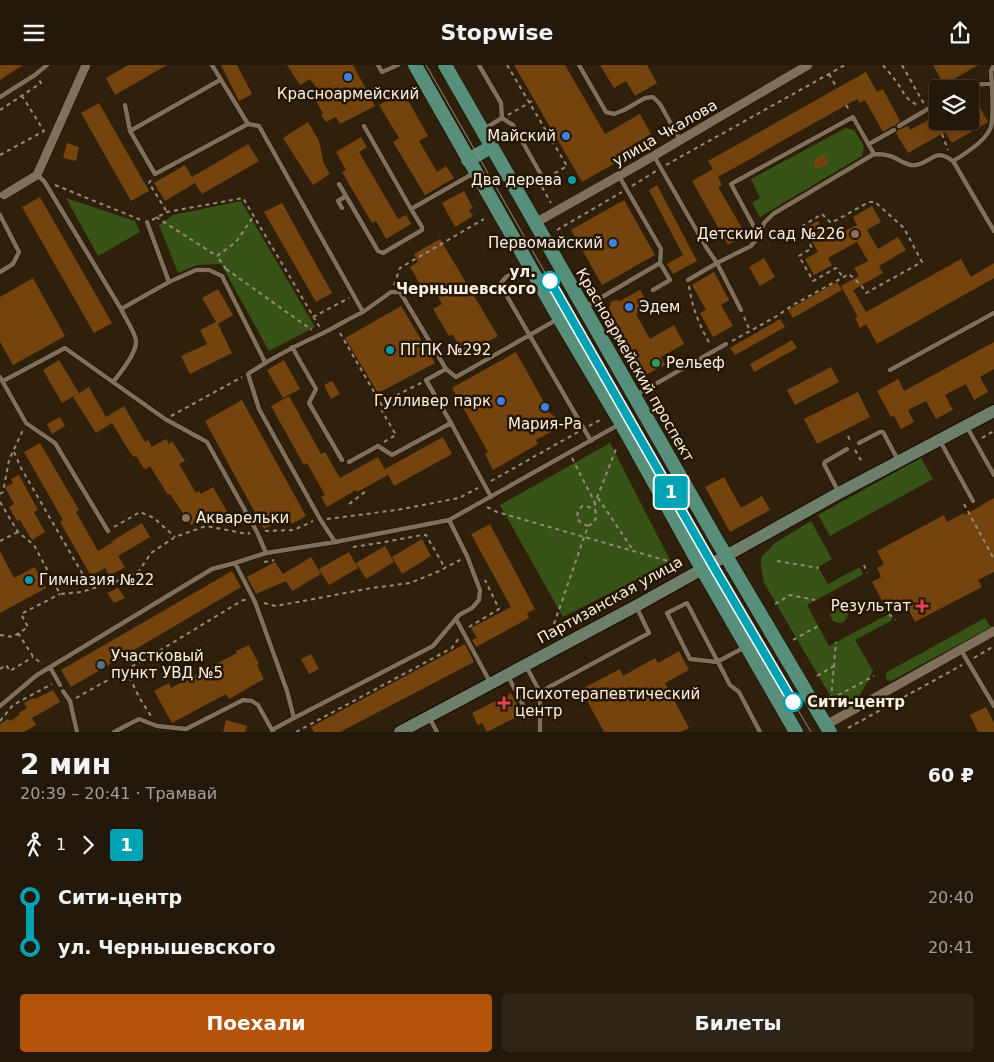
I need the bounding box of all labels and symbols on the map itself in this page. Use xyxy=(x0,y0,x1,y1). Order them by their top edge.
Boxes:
marker: Красноармейский xyxy=(342,71,354,83)
place label: Красноармейский xyxy=(277,85,419,103)
street label: улица Чкалова xyxy=(610,96,720,170)
place label: Майский xyxy=(487,127,556,145)
marker: Майский xyxy=(560,130,572,142)
place label: Два дерева xyxy=(471,171,562,189)
marker: Два дерева xyxy=(566,174,578,186)
place label: Детский сад №226 xyxy=(697,225,845,243)
marker: Детский сад №226 xyxy=(849,228,861,240)
place label: Первомайский xyxy=(488,234,603,252)
marker: Первомайский xyxy=(607,237,619,249)
place label: ул. Чернышевского xyxy=(396,263,536,298)
street label: Красноармейский проспект xyxy=(572,265,698,465)
marker: ул. Чернышевского xyxy=(540,271,560,291)
place label: Эдем xyxy=(639,298,680,316)
marker: Эдем xyxy=(623,301,635,313)
place label: ПГПК №292 xyxy=(400,341,491,359)
marker: ПГПК №292 xyxy=(384,344,396,356)
place label: Рельеф xyxy=(666,354,725,372)
marker: Рельеф xyxy=(650,357,662,369)
place label: Гулливер парк xyxy=(374,392,491,410)
marker: Гулливер парк xyxy=(495,395,507,407)
marker: Мария-Ра xyxy=(539,401,551,413)
place label: Мария-Ра xyxy=(508,415,582,433)
line badge: 1 xyxy=(655,476,687,508)
place label: Акварельки xyxy=(196,509,289,527)
marker: Акварельки xyxy=(180,512,192,524)
street label: Партизанская улица xyxy=(534,553,686,647)
place label: Гимназия №22 xyxy=(39,571,154,589)
marker: Гимназия №22 xyxy=(23,574,35,586)
place label: Результат xyxy=(831,597,911,615)
marker: Результат xyxy=(915,599,929,613)
place label: Участковый пункт УВД №5 xyxy=(111,647,223,682)
marker: Участковый пункт УВД №5 xyxy=(95,659,107,671)
place label: Психотерапевтический центр xyxy=(515,685,700,720)
marker: Сити-центр xyxy=(783,692,803,712)
place label: Сити-центр xyxy=(807,693,905,711)
marker: Психотерапевтический центр xyxy=(497,696,511,710)

